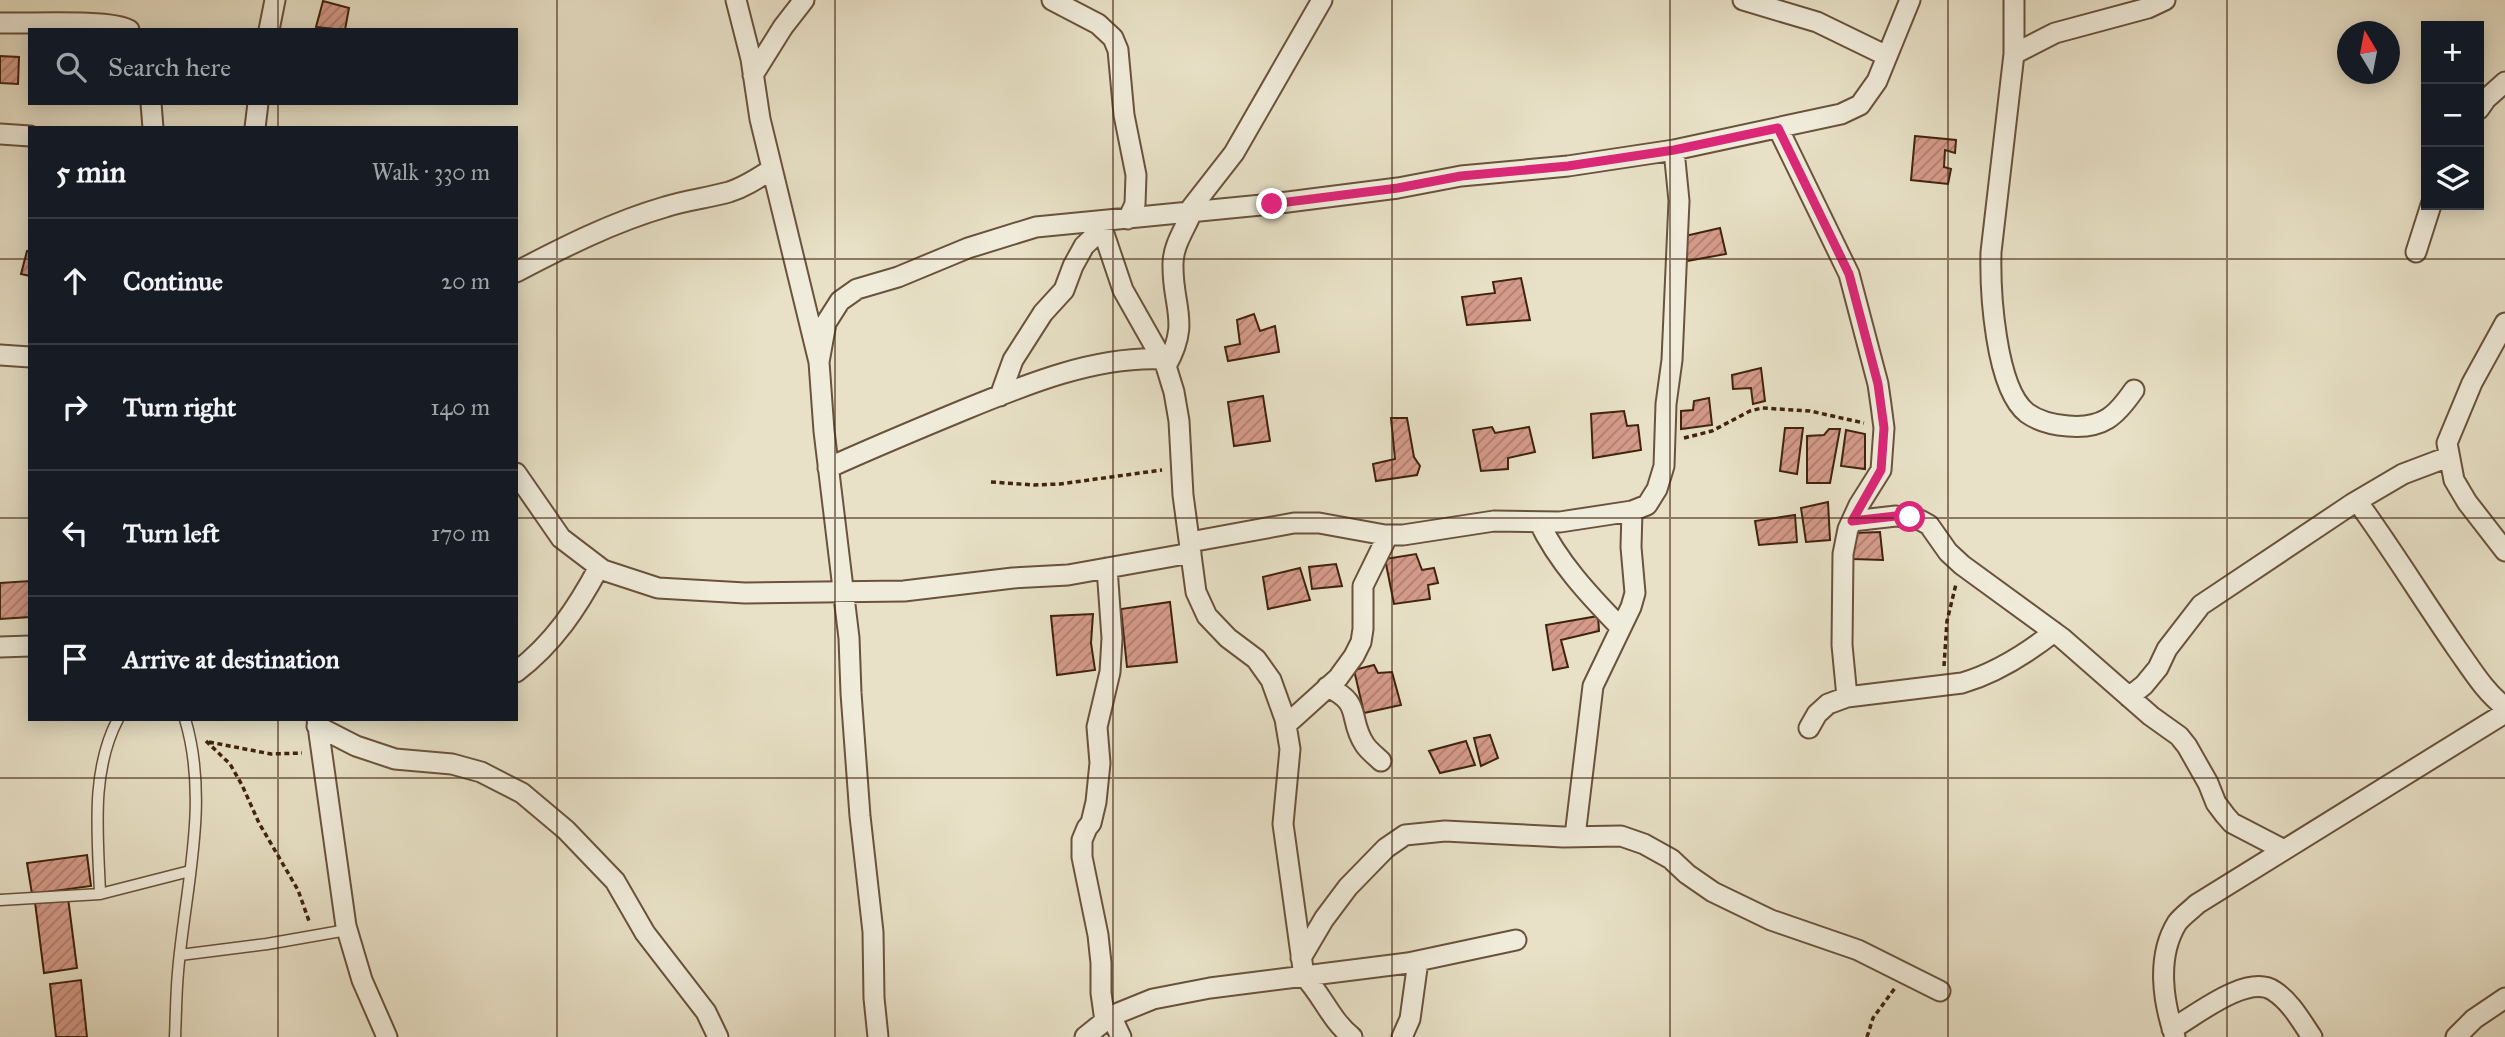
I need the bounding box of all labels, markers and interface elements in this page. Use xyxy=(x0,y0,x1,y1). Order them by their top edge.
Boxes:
north arrow xyxy=(2337,21,2400,84)
map controls xyxy=(2421,21,2484,210)
button: + xyxy=(2421,21,2484,84)
search box xyxy=(28,28,518,105)
icon: search xyxy=(52,48,90,86)
text: Search here xyxy=(108,51,231,83)
button: − xyxy=(2421,84,2484,147)
button: layers xyxy=(2421,147,2484,210)
text: 5 min xyxy=(56,154,126,190)
text: Walk · 330 m xyxy=(372,158,490,186)
route end xyxy=(1256,188,1287,219)
icon: ahead xyxy=(56,262,94,300)
text: Continue xyxy=(123,265,223,297)
text: 20 m xyxy=(441,267,490,295)
icon: right xyxy=(56,388,94,426)
text: Turn right xyxy=(123,391,236,423)
text: 140 m xyxy=(430,393,490,421)
route start xyxy=(1894,501,1925,532)
icon: left xyxy=(56,514,94,552)
text: Turn left xyxy=(123,517,219,549)
text: 170 m xyxy=(431,519,490,547)
icon: arrive xyxy=(56,640,94,678)
text: Arrive at destination xyxy=(123,643,340,675)

